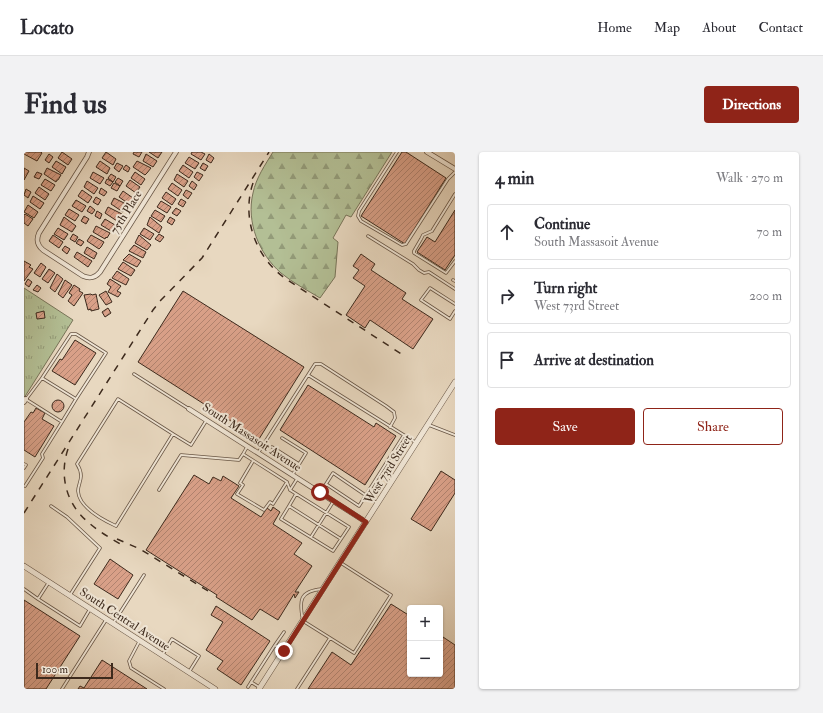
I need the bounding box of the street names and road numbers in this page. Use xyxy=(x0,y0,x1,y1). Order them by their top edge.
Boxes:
street label: 75th Place xyxy=(107,188,146,237)
street label: South Massasoit Avenue xyxy=(199,400,304,475)
street label: West 73rd Street xyxy=(361,432,416,507)
street label: South Central Avenue xyxy=(77,585,173,654)

